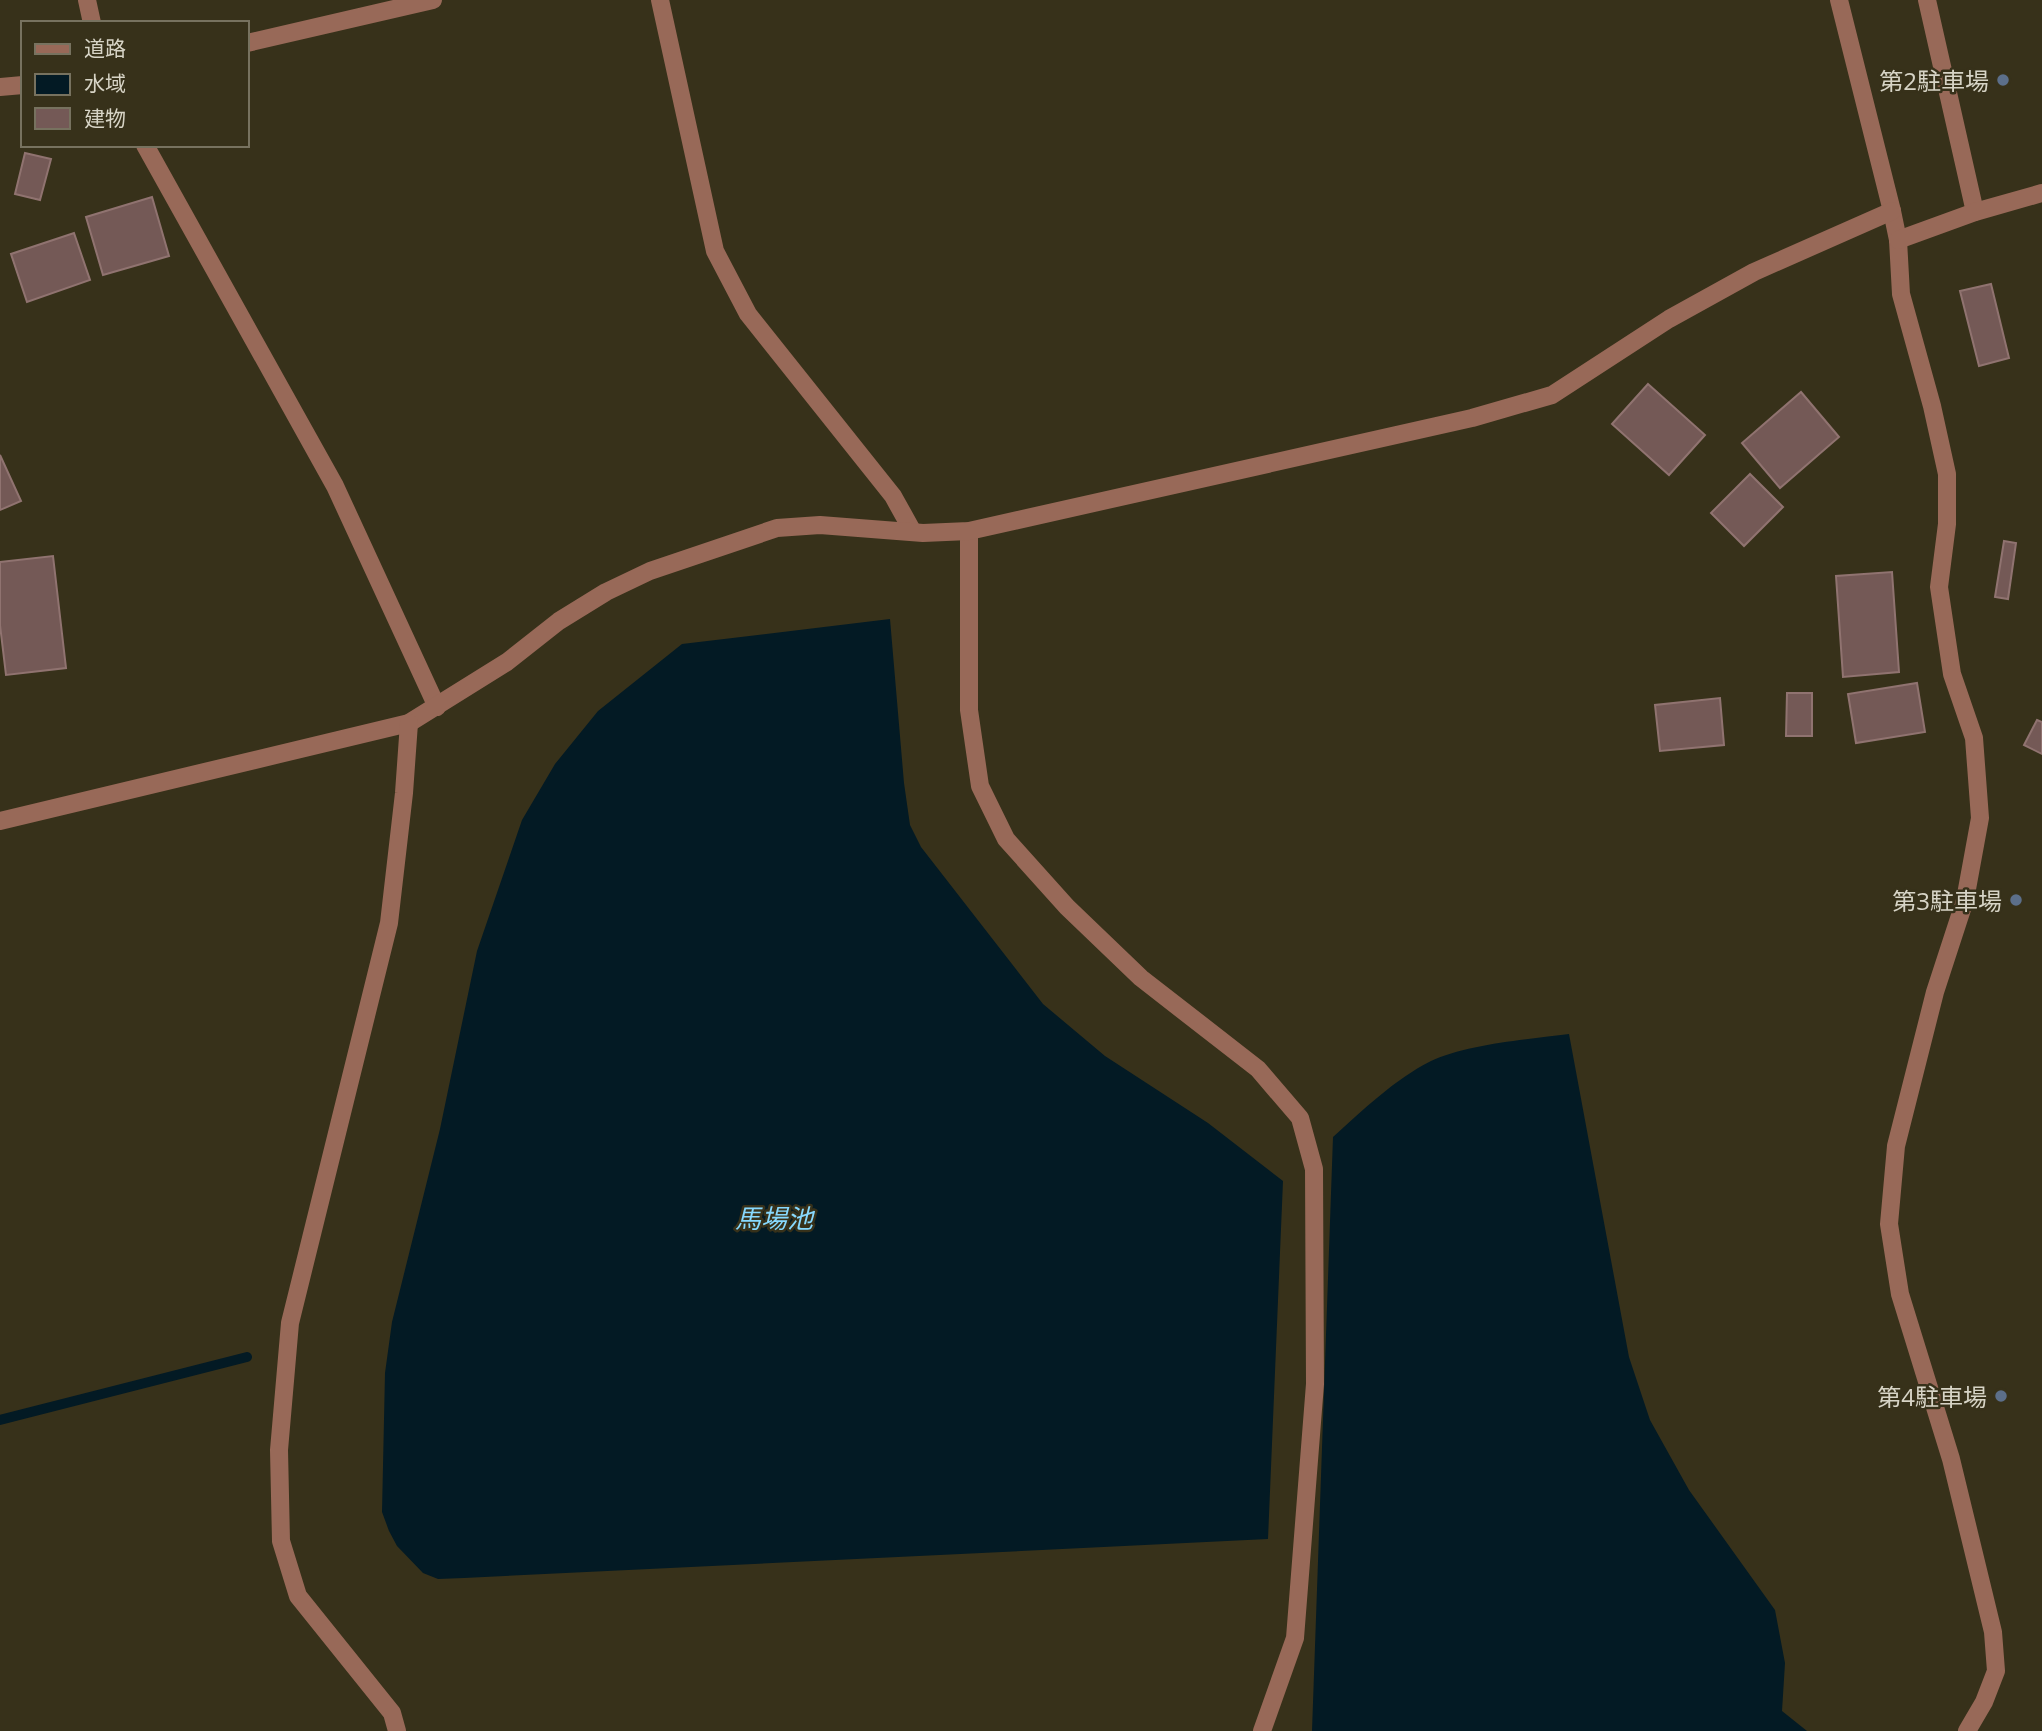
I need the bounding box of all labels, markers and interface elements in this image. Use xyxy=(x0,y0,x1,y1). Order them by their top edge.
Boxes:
legend xyxy=(21,21,248,147)
text: 道路 xyxy=(84,34,126,62)
place label: 第2駐車場 xyxy=(1879,64,1989,97)
text: 水域 xyxy=(84,69,126,97)
marker: 第2駐車場 xyxy=(1995,72,2011,88)
text: 建物 xyxy=(84,104,126,132)
place label: 第3駐車場 xyxy=(1892,884,2002,917)
marker: 第3駐車場 xyxy=(2008,892,2024,908)
water label: 馬場池 xyxy=(735,1200,816,1236)
place label: 第4駐車場 xyxy=(1877,1380,1987,1413)
marker: 第4駐車場 xyxy=(1993,1388,2009,1404)

